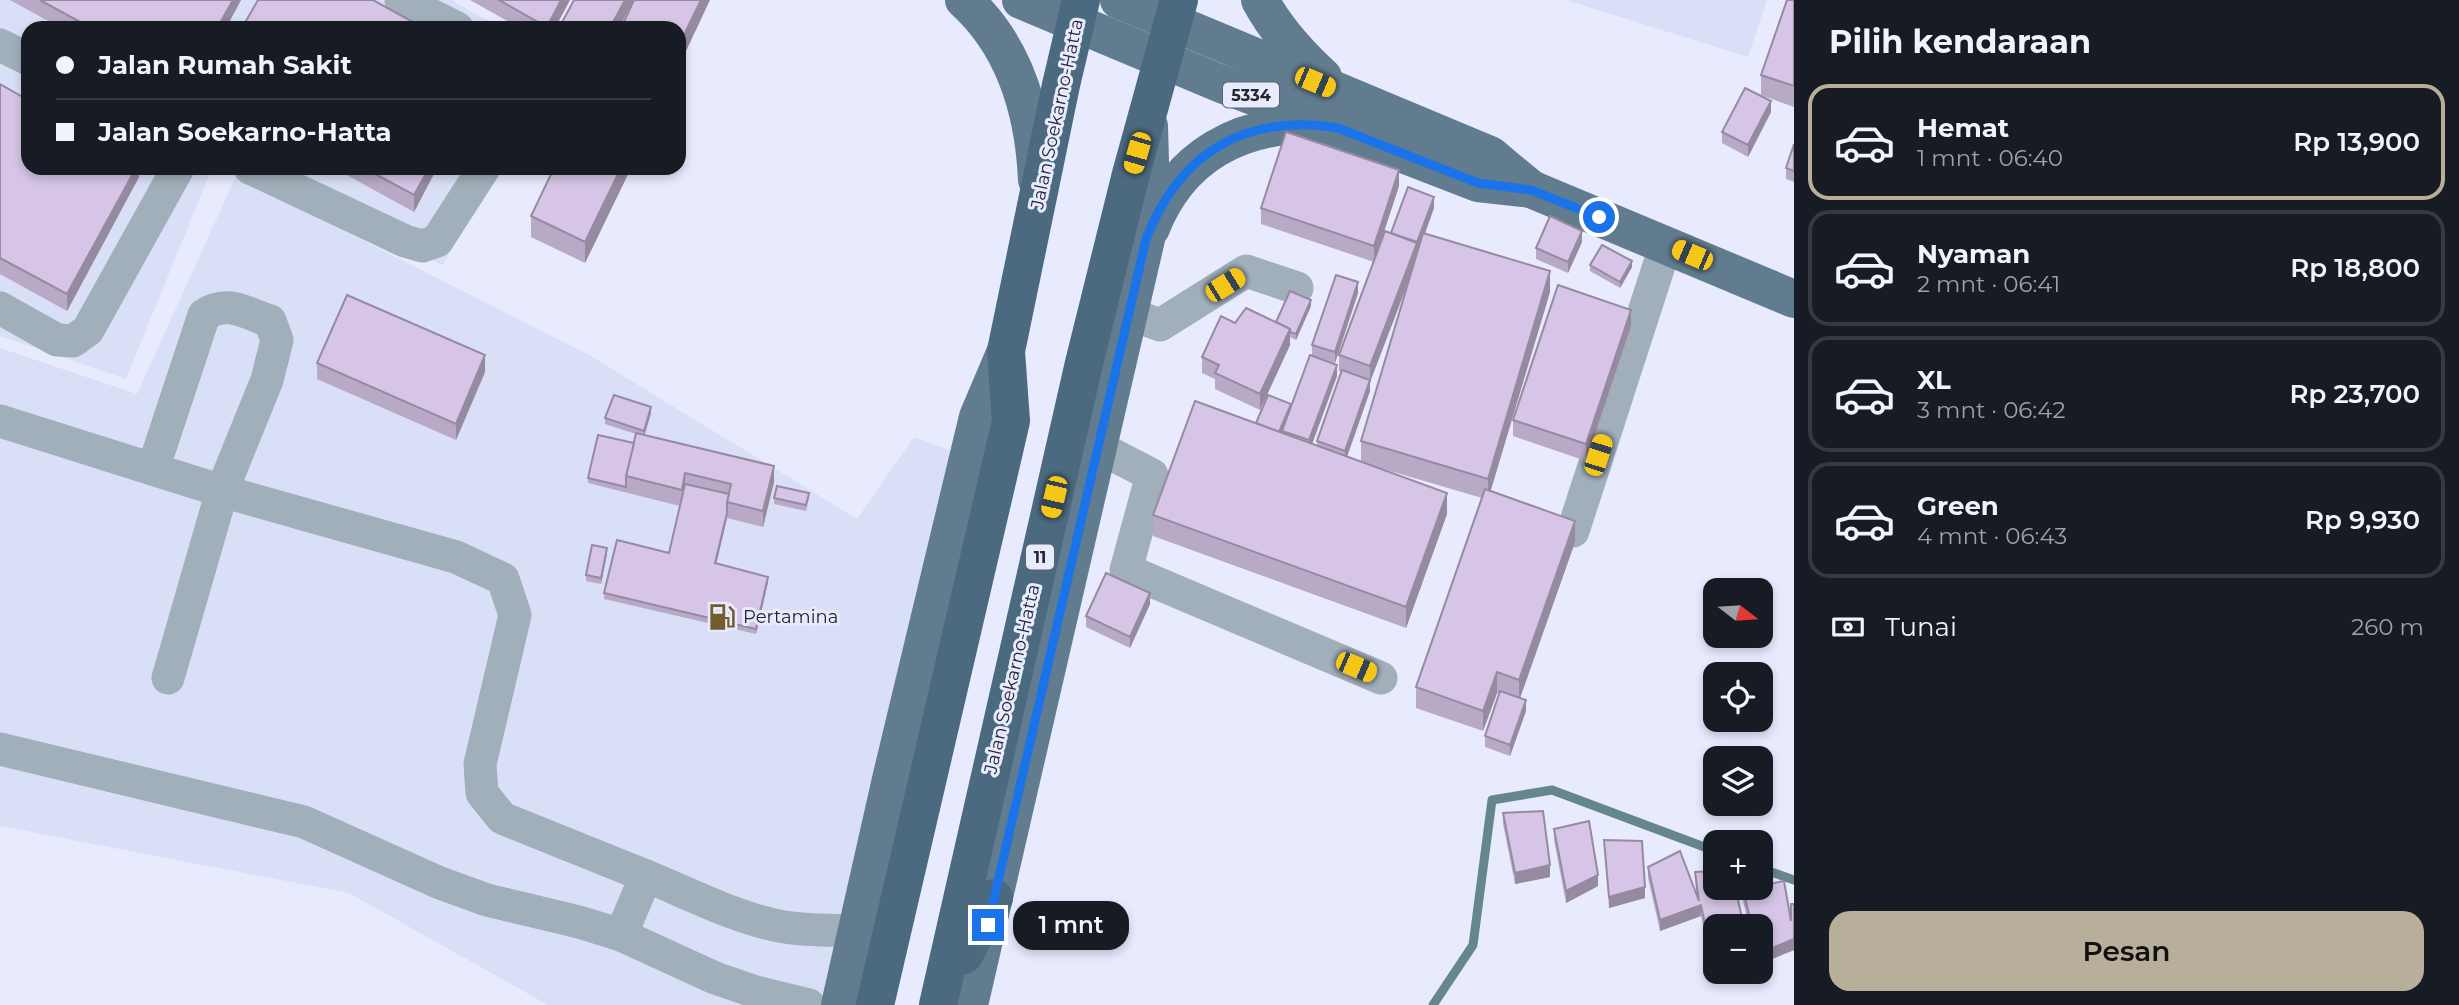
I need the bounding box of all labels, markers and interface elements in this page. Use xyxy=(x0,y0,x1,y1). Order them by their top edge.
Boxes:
street label: Jalan Soekarno-Hatta xyxy=(1026,17,1088,212)
text: Pilih kendaraan xyxy=(1829,22,2091,61)
text: Jalan Rumah Sakit xyxy=(98,49,352,81)
car xyxy=(1292,64,1339,100)
road number: 5334 xyxy=(1223,82,1279,108)
icon: car xyxy=(1833,111,1896,174)
text: Hemat xyxy=(1917,112,2009,144)
text: Jalan Soekarno-Hatta xyxy=(98,116,392,148)
text: Rp 13,900 xyxy=(2293,126,2420,158)
car xyxy=(1122,130,1153,176)
text: 1 mnt · 06:40 xyxy=(1917,144,2063,172)
route start xyxy=(1583,201,1615,233)
car xyxy=(1669,237,1716,273)
icon: car xyxy=(1833,237,1896,300)
text: Nyaman xyxy=(1917,238,2030,270)
text: Rp 18,800 xyxy=(2290,252,2420,284)
car xyxy=(1202,265,1249,305)
text: 2 mnt · 06:41 xyxy=(1917,270,2060,298)
icon: car xyxy=(1833,363,1896,426)
text: XL xyxy=(1917,364,1951,396)
text: Rp 23,700 xyxy=(2289,378,2420,410)
text: 3 mnt · 06:42 xyxy=(1917,396,2065,424)
car xyxy=(1582,432,1615,478)
car xyxy=(1040,474,1069,520)
icon: car xyxy=(1833,489,1896,552)
text: Green xyxy=(1917,490,1999,522)
text: Rp 9,930 xyxy=(2305,504,2420,536)
text: 4 mnt · 06:43 xyxy=(1917,522,2067,550)
road number: 11 xyxy=(1026,544,1054,570)
north arrow xyxy=(1703,578,1773,648)
map controls xyxy=(1703,578,1773,984)
street label: Jalan Soekarno-Hatta xyxy=(979,582,1045,777)
fuel station icon: Pertamina xyxy=(707,602,737,632)
place label: Pertamina xyxy=(743,606,838,628)
icon: cash xyxy=(1829,608,1867,646)
text: Tunai xyxy=(1885,611,1957,643)
text: 260 m xyxy=(2351,613,2424,641)
car xyxy=(1333,649,1380,685)
button: locate xyxy=(1703,662,1773,732)
button: layers xyxy=(1703,746,1773,816)
button: + xyxy=(1703,830,1773,900)
callout: 1 mnt xyxy=(1012,900,1128,950)
route end xyxy=(972,909,1004,941)
text: 1 mnt xyxy=(1039,911,1103,939)
button: Pesan xyxy=(1829,911,2424,991)
button: − xyxy=(1703,914,1773,984)

